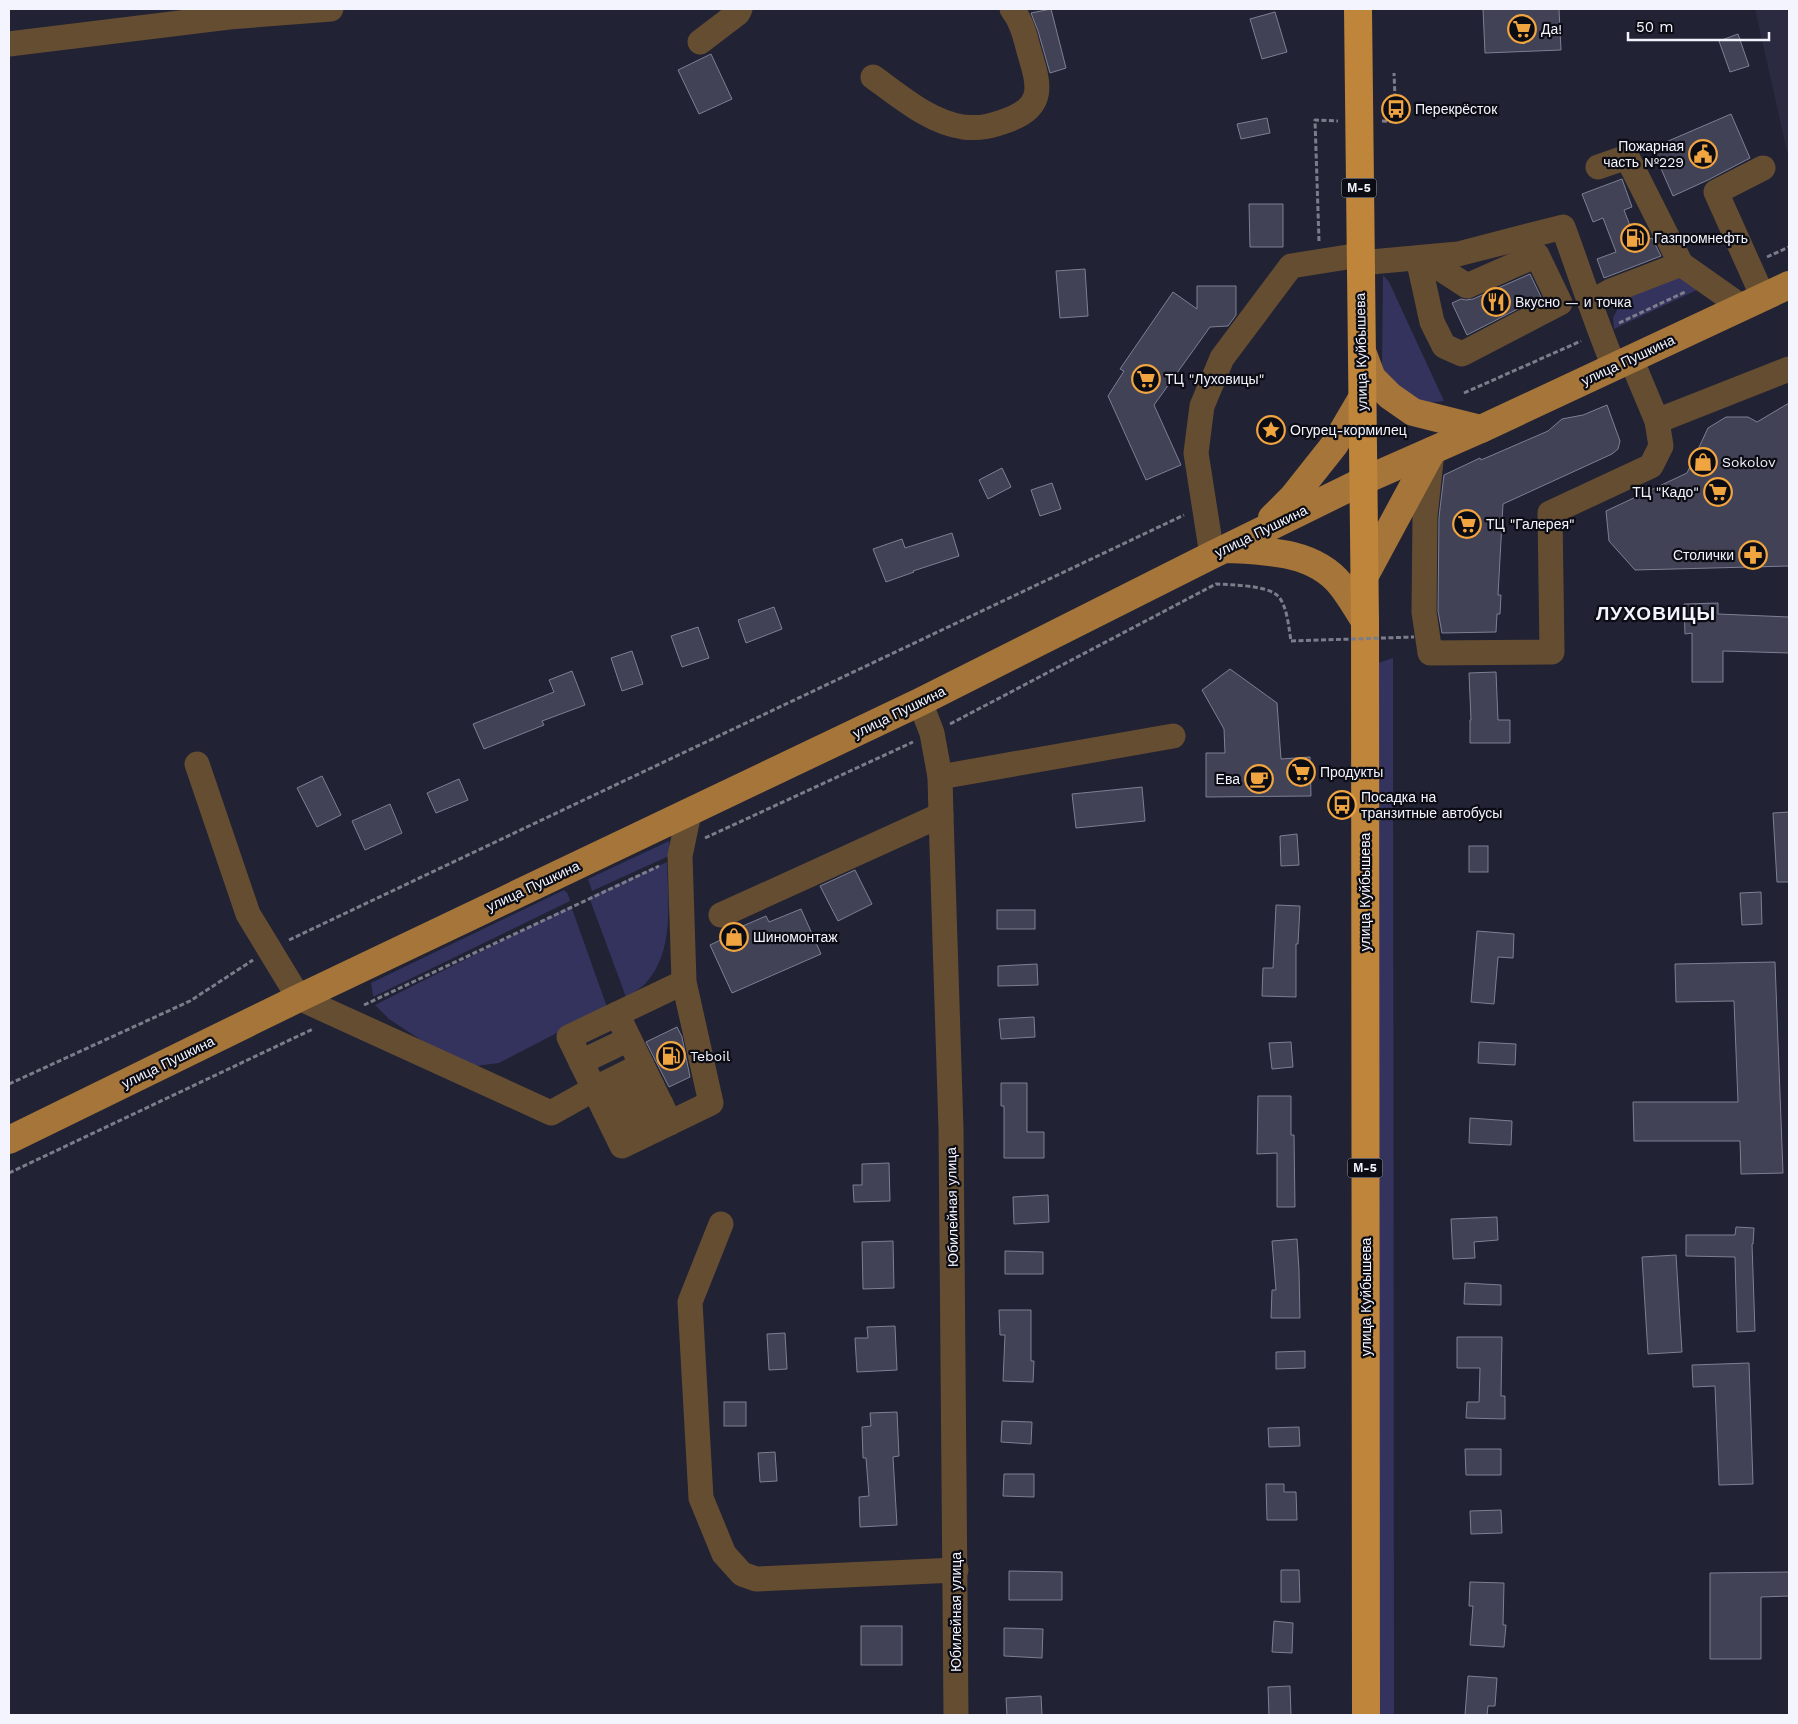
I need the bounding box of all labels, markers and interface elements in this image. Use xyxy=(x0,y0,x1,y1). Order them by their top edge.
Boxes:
scale bar xyxy=(1628,10,1769,42)
supermarket icon: Да! xyxy=(1507,14,1537,44)
text: 50 m xyxy=(1636,18,1673,36)
place label: Да! xyxy=(1541,21,1562,37)
bus stop icon: Перекрёсток xyxy=(1381,94,1411,124)
place label: Перекрёсток xyxy=(1415,101,1498,117)
place label: Пожарная часть №229 xyxy=(1603,138,1684,170)
public building icon: Пожарная часть №229 xyxy=(1688,139,1718,169)
road number: М-5 xyxy=(1342,178,1376,198)
fuel station icon: Газпромнефть xyxy=(1620,223,1650,253)
place label: Газпромнефть xyxy=(1654,230,1748,246)
restaurant icon: Вкусно — и точка xyxy=(1481,287,1511,317)
street label: улица Куйбышева xyxy=(1352,292,1370,411)
place label: Вкусно — и точка xyxy=(1515,294,1632,310)
street label: улица Пушкина xyxy=(1579,331,1677,389)
supermarket icon: ТЦ "Луховицы" xyxy=(1131,364,1161,394)
place label: ТЦ "Луховицы" xyxy=(1165,371,1264,387)
place icon: Огурец-кормилец xyxy=(1256,415,1286,445)
place label: Огурец-кормилец xyxy=(1290,422,1407,438)
shop icon: Sokolov xyxy=(1688,447,1718,477)
place label: Sokolov xyxy=(1722,454,1776,470)
supermarket icon: ТЦ "Кадо" xyxy=(1703,477,1733,507)
place label: ТЦ "Кадо" xyxy=(1632,484,1699,500)
street label: улица Пушкина xyxy=(1212,502,1310,560)
supermarket icon: ТЦ "Галерея" xyxy=(1452,509,1482,539)
place label: ТЦ "Галерея" xyxy=(1486,516,1575,532)
pharmacy icon: Столички xyxy=(1738,540,1768,570)
place label: Столички xyxy=(1673,547,1734,563)
district label: ЛУХОВИЦЫ xyxy=(1596,602,1716,625)
street label: улица Пушкина xyxy=(850,683,948,741)
supermarket icon: Продукты xyxy=(1286,757,1316,787)
cafe icon: Ева xyxy=(1244,764,1274,794)
place label: Продукты xyxy=(1320,764,1383,780)
place label: Ева xyxy=(1216,771,1240,787)
place label: Посадка на транзитные автобусы xyxy=(1361,789,1502,821)
bus stop icon: Посадка на транзитные автобусы xyxy=(1327,790,1357,820)
street label: улица Куйбышева xyxy=(1357,833,1373,951)
street label: улица Пушкина xyxy=(484,857,582,915)
shop icon: Шиномонтаж xyxy=(719,922,749,952)
place label: Шиномонтаж xyxy=(753,929,838,945)
street label: улица Пушкина xyxy=(119,1033,217,1091)
fuel station icon: Teboil xyxy=(656,1041,686,1071)
place label: Teboil xyxy=(690,1048,731,1064)
street label: Юбилейная улица xyxy=(943,1147,961,1267)
road number: М-5 xyxy=(1348,1158,1382,1178)
street label: улица Куйбышева xyxy=(1358,1238,1374,1356)
street label: Юбилейная улица xyxy=(948,1552,964,1672)

